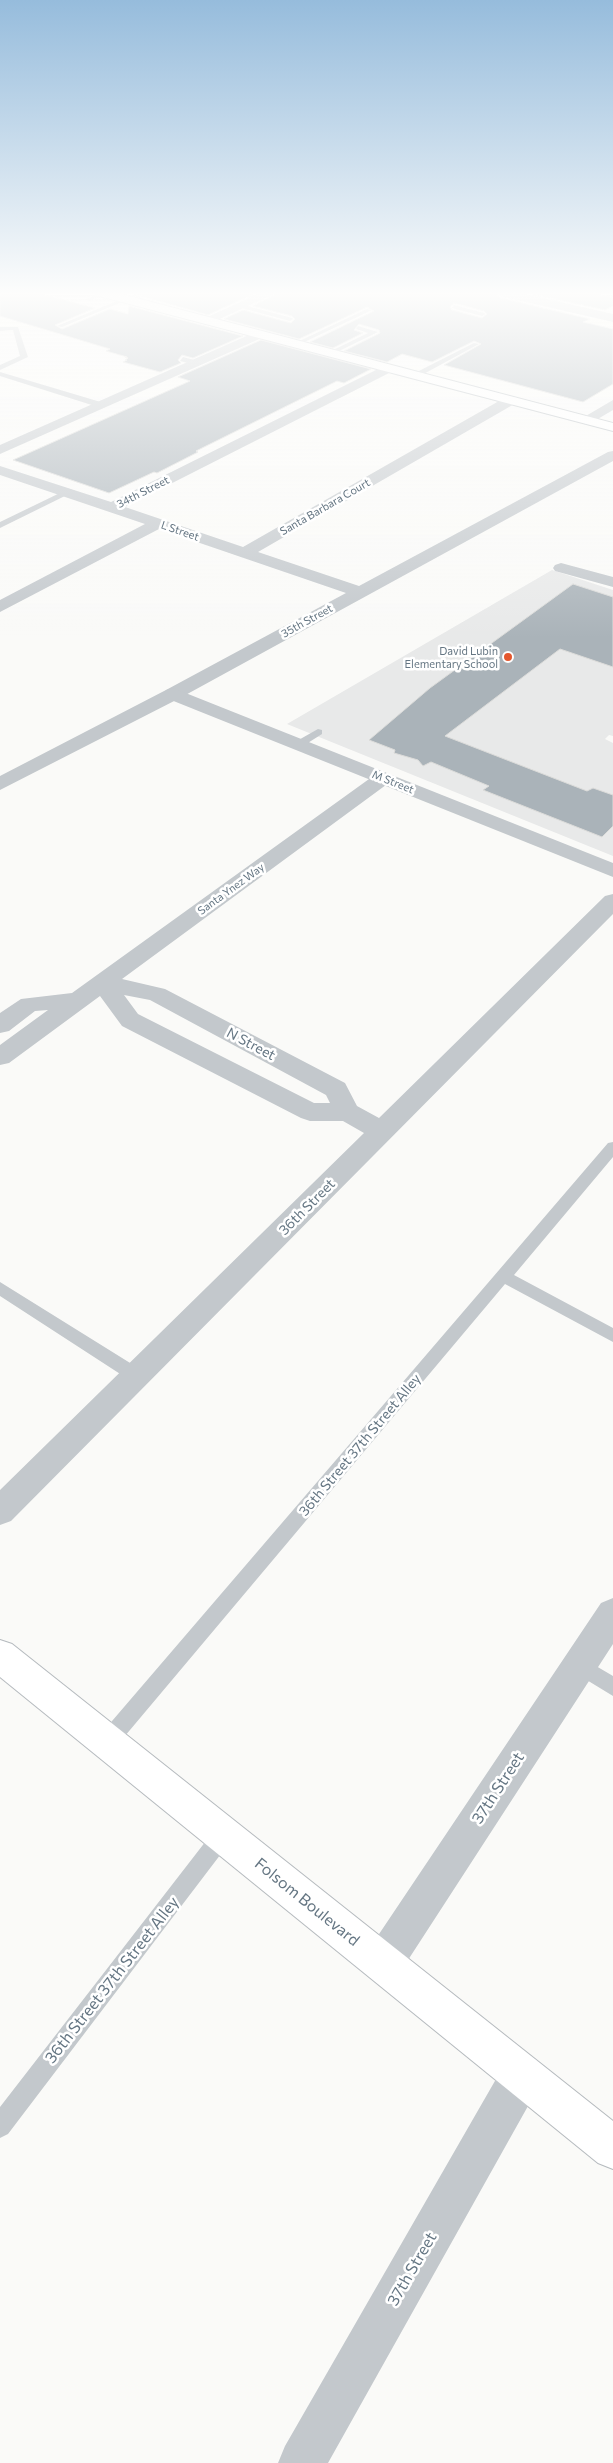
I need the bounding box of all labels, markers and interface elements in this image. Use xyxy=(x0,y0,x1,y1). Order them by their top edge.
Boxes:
street label: 34th Street xyxy=(115,473,171,511)
street label: Santa Barbara Court xyxy=(278,476,372,538)
street label: L Street xyxy=(159,518,201,544)
street label: 35th Street xyxy=(279,602,335,640)
place label: David Lubin Elementary School xyxy=(405,644,498,670)
marker: David Lubin Elementary School xyxy=(502,651,514,663)
street label: M Street xyxy=(370,768,416,796)
street label: Santa Ynez Way xyxy=(195,860,267,918)
street label: N Street xyxy=(224,1024,278,1064)
street label: 36th Street xyxy=(275,1175,339,1239)
street label: 36th Street 37th Street Alley xyxy=(296,1370,424,1520)
street label: 37th Street xyxy=(468,1749,528,1827)
street label: Folsom Boulevard xyxy=(251,1854,363,1950)
street label: 36th Street 37th Street Alley xyxy=(41,1893,183,2067)
street label: 37th Street xyxy=(383,2229,441,2309)

